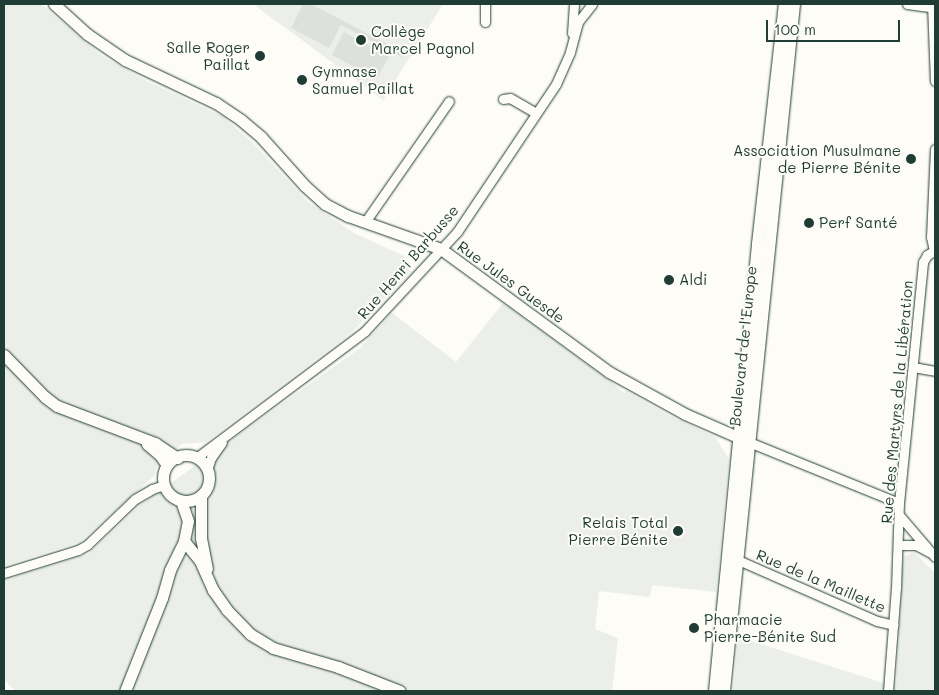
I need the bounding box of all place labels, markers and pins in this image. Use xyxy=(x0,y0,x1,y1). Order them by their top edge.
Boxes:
place label: Collège Marcel Pagnol xyxy=(371,22,475,57)
marker: Collège Marcel Pagnol xyxy=(355,34,367,46)
place label: Salle Roger Paillat xyxy=(167,38,250,73)
marker: Salle Roger Paillat xyxy=(254,50,266,62)
place label: Gymnase Samuel Paillat xyxy=(312,62,414,97)
marker: Gymnase Samuel Paillat xyxy=(296,74,308,86)
place label: Association Musulmane de Pierre Bénite xyxy=(733,141,901,176)
marker: Association Musulmane de Pierre Bénite xyxy=(905,153,917,165)
place label: Perf Santé xyxy=(819,214,898,232)
marker: Perf Santé xyxy=(803,217,815,229)
place label: Aldi xyxy=(679,271,707,289)
marker: Aldi xyxy=(663,274,675,286)
place label: Relais Total Pierre Bénite xyxy=(568,513,668,548)
marker: Relais Total Pierre Bénite xyxy=(672,525,684,537)
place label: Pharmacie Pierre-Bénite Sud xyxy=(704,610,836,645)
marker: Pharmacie Pierre-Bénite Sud xyxy=(688,622,700,634)

